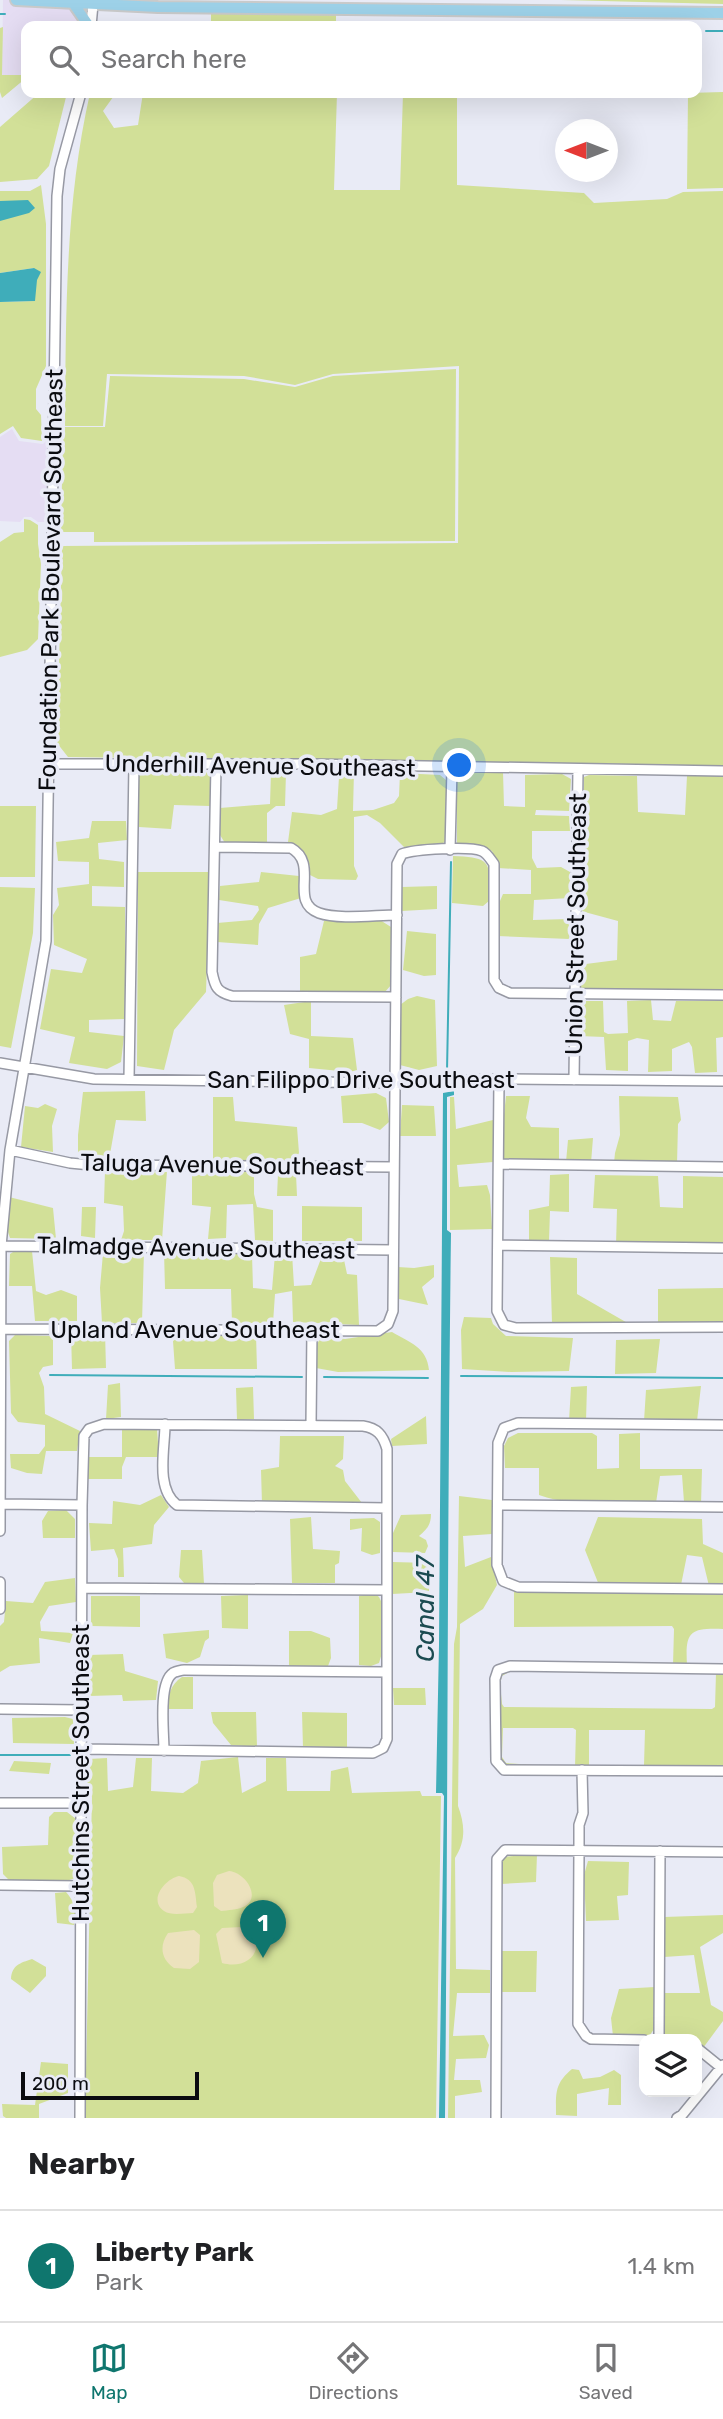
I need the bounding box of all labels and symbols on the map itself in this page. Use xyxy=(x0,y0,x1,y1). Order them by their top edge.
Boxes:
north arrow xyxy=(555,119,618,182)
street label: Foundation Park Boulevard Southeast xyxy=(33,369,69,791)
your location xyxy=(442,748,476,782)
street label: Underhill Avenue Southeast xyxy=(104,749,416,783)
street label: Union Street Southeast xyxy=(560,793,592,1055)
street label: San Filippo Drive Southeast xyxy=(207,1066,515,1094)
street label: Taluga Avenue Southeast xyxy=(80,1149,364,1181)
street label: Talmadge Avenue Southeast xyxy=(37,1231,355,1265)
street label: Upland Avenue Southeast xyxy=(50,1316,340,1344)
water label: Canal 47 xyxy=(410,1553,441,1662)
street label: Hutchins Street Southeast xyxy=(67,1624,95,1922)
pin: 1 xyxy=(240,1900,286,1958)
scale bar xyxy=(21,2069,200,2101)

